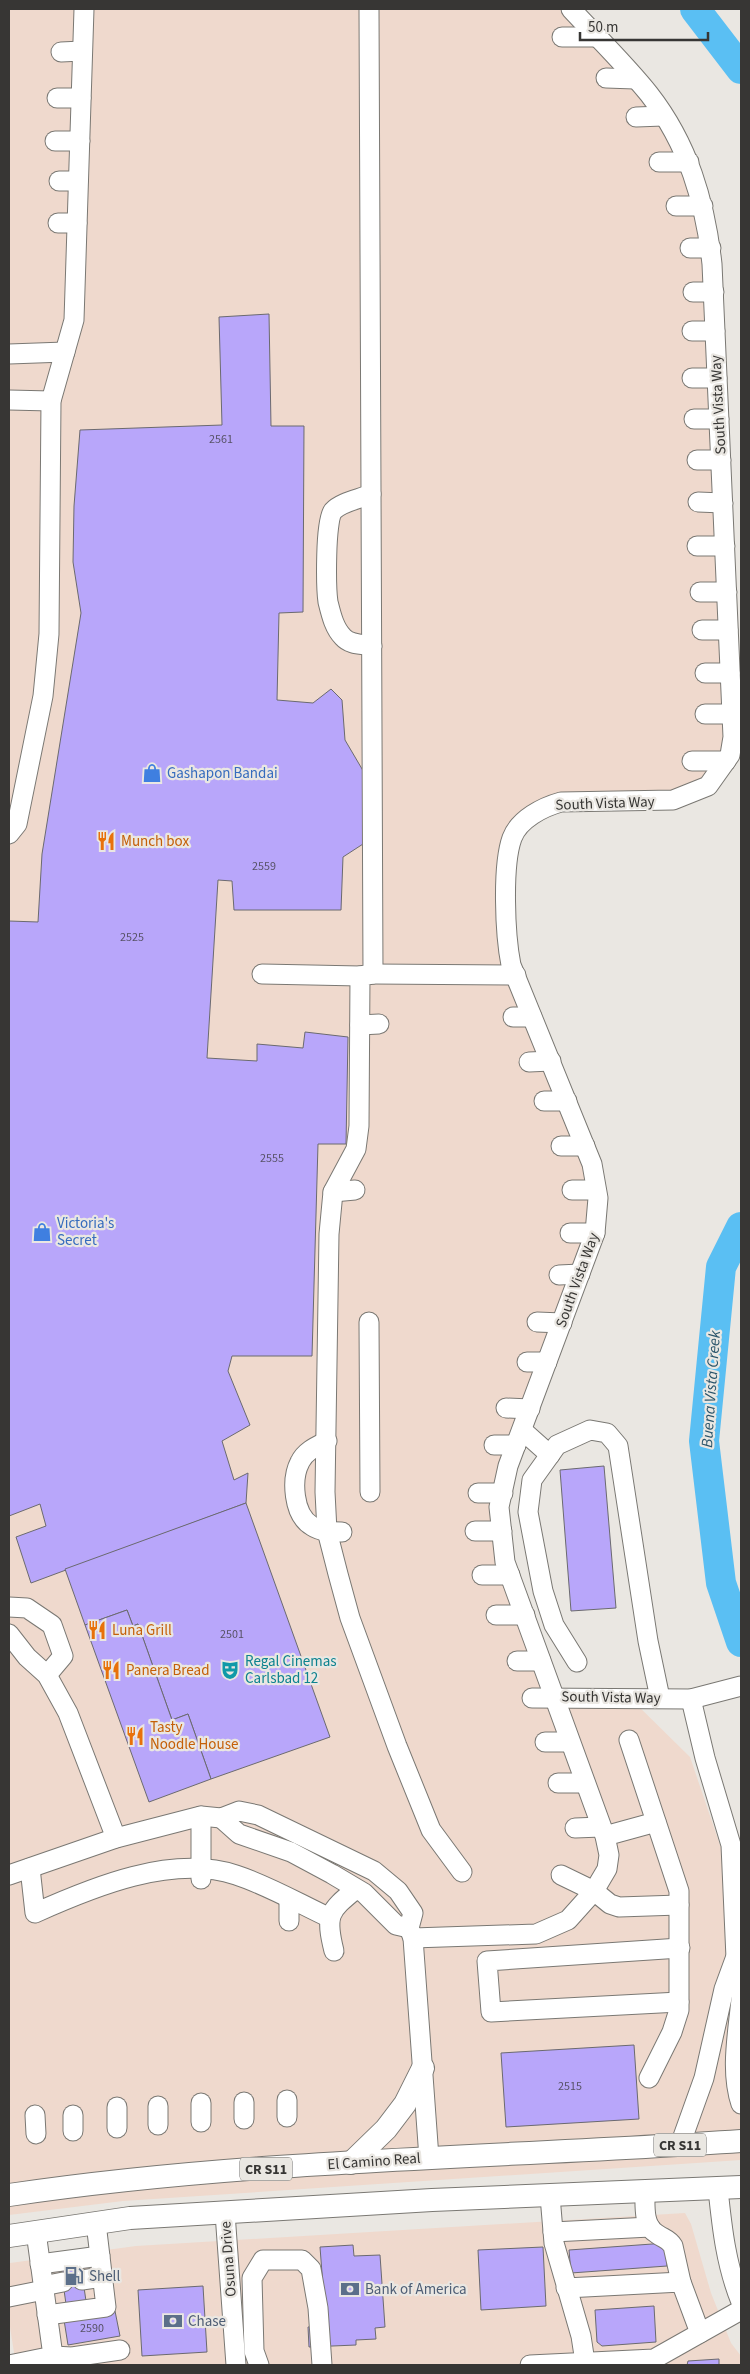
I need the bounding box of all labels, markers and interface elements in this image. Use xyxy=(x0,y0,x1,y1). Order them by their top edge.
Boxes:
scale bar xyxy=(580,10,708,42)
text: 50 m xyxy=(588,17,618,38)
street label: South Vista Way xyxy=(705,355,732,455)
house number: 2561 xyxy=(209,431,233,448)
shop icon: Gashapon Bandai xyxy=(141,762,163,784)
place label: Gashapon Bandai xyxy=(167,763,278,784)
street label: South Vista Way xyxy=(555,791,655,816)
restaurant icon: Munch box xyxy=(95,830,117,852)
place label: Munch box xyxy=(121,831,189,852)
house number: 2559 xyxy=(252,858,276,875)
house number: 2525 xyxy=(120,929,144,946)
house number: 2555 xyxy=(260,1150,284,1167)
place label: Victoria's Secret xyxy=(57,1213,114,1251)
shop icon: Victoria's Secret xyxy=(31,1221,53,1243)
street label: South Vista Way xyxy=(551,1230,604,1330)
water label: Buena Vista Creek xyxy=(696,1329,726,1448)
restaurant icon: Luna Grill xyxy=(86,1619,108,1641)
place label: Luna Grill xyxy=(112,1620,172,1641)
house number: 2501 xyxy=(220,1626,244,1643)
place label: Regal Cinemas Carlsbad 12 xyxy=(245,1651,337,1689)
restaurant icon: Panera Bread xyxy=(100,1659,122,1681)
theatre icon: Regal Cinemas Carlsbad 12 xyxy=(219,1659,241,1681)
place label: Panera Bread xyxy=(126,1660,209,1681)
street label: South Vista Way xyxy=(561,1686,661,1709)
place label: Tasty Noodle House xyxy=(150,1717,238,1755)
restaurant icon: Tasty Noodle House xyxy=(124,1725,146,1747)
house number: 2515 xyxy=(558,2078,582,2095)
road number: CR S11 xyxy=(654,2134,706,2156)
street label: El Camino Real xyxy=(327,2148,421,2175)
road number: CR S11 xyxy=(240,2158,292,2180)
street label: Osuna Drive xyxy=(215,2220,242,2297)
fuel station icon: Shell xyxy=(63,2265,85,2287)
place label: Shell xyxy=(89,2266,120,2287)
bank icon: Bank of America xyxy=(339,2278,361,2300)
place label: Bank of America xyxy=(365,2279,467,2300)
bank icon: Chase xyxy=(162,2310,184,2332)
place label: Chase xyxy=(188,2311,226,2332)
house number: 2590 xyxy=(80,2320,104,2337)

